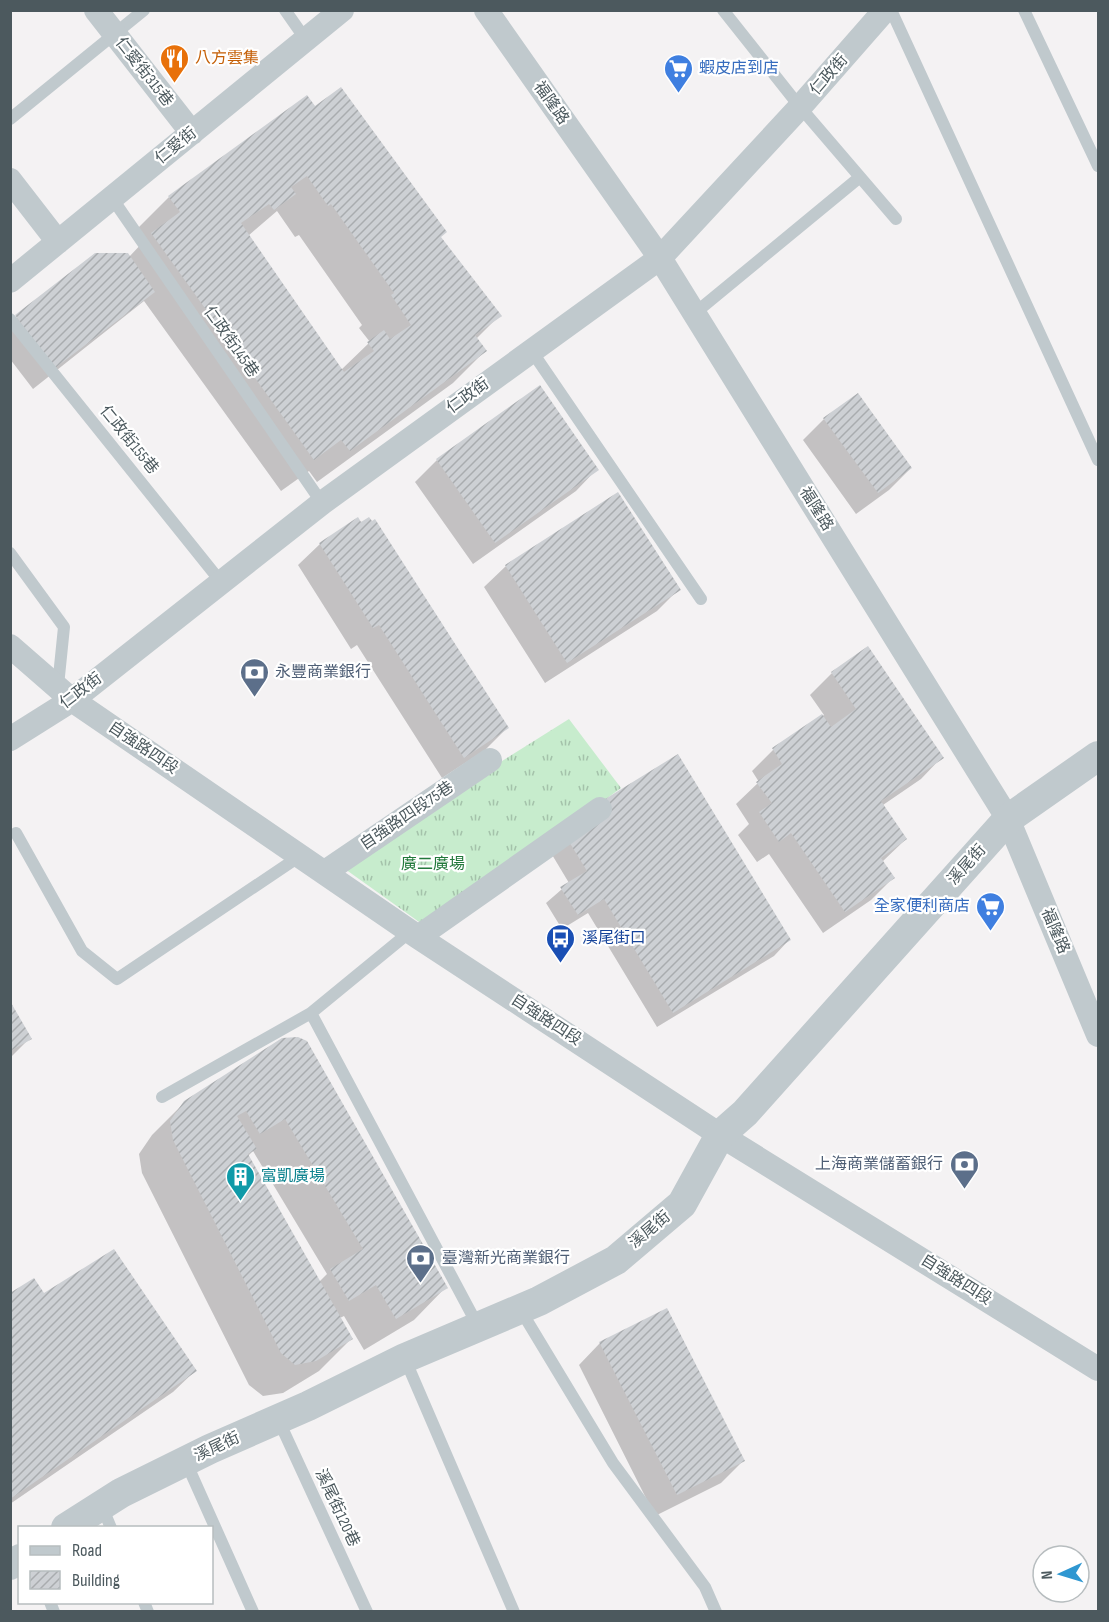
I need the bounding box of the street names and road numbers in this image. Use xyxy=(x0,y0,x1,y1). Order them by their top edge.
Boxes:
street label: 仁愛街315巷 xyxy=(111,34,177,110)
street label: 仁政街 xyxy=(806,51,852,99)
street label: 福隆路 xyxy=(529,78,573,128)
street label: 仁愛街 xyxy=(151,124,201,168)
street label: 仁政街145巷 xyxy=(199,303,263,381)
street label: 仁政街 xyxy=(443,374,493,418)
street label: 仁政街155巷 xyxy=(96,402,162,478)
street label: 福隆路 xyxy=(795,484,837,534)
street label: 仁政街 xyxy=(56,669,106,713)
street label: 自強路四段 xyxy=(105,718,181,778)
street label: 自強路四段75巷 xyxy=(357,778,457,854)
street label: 溪尾街 xyxy=(944,841,990,889)
street label: 福隆路 xyxy=(1037,905,1073,957)
street label: 自強路四段 xyxy=(507,990,585,1050)
street label: 溪尾街 xyxy=(626,1207,674,1253)
street label: 自強路四段 xyxy=(917,1251,995,1309)
street label: 溪尾街 xyxy=(191,1428,243,1466)
street label: 溪尾街120巷 xyxy=(311,1466,363,1550)

